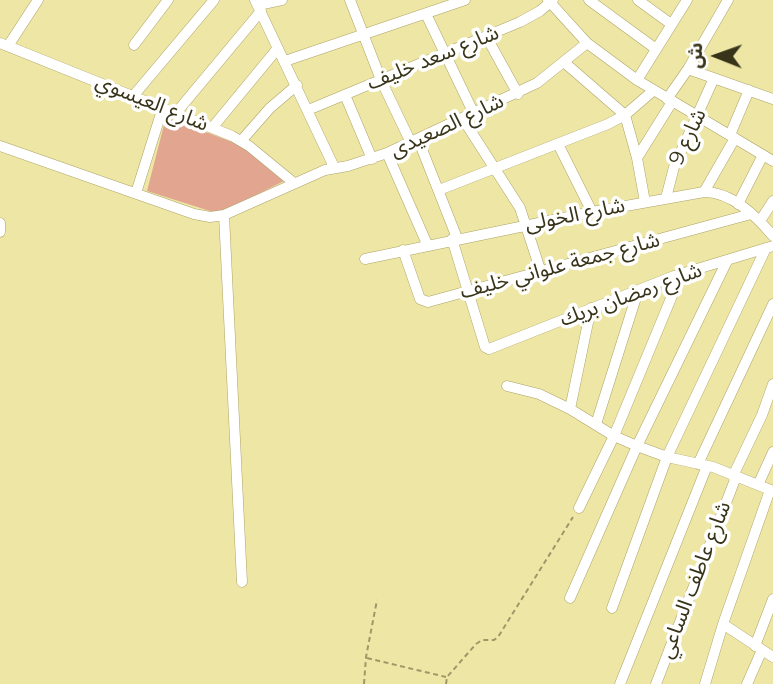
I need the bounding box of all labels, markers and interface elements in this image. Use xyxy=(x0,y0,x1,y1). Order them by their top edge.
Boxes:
street label: شارع سعد خليف xyxy=(363,20,503,96)
north arrow xyxy=(682,21,752,91)
text: ش xyxy=(684,42,707,69)
street label: شارع العيسوي xyxy=(92,69,212,137)
street label: شارع الصعيدى xyxy=(386,89,508,163)
street label: شارع 9 xyxy=(664,105,712,169)
street label: شارع الخولى xyxy=(523,193,627,237)
street label: شارع جمعة علواني خليف xyxy=(457,227,663,305)
street label: شارع رمضان بريك xyxy=(557,258,705,332)
street label: شارع عاطف الساعي xyxy=(653,498,737,662)

